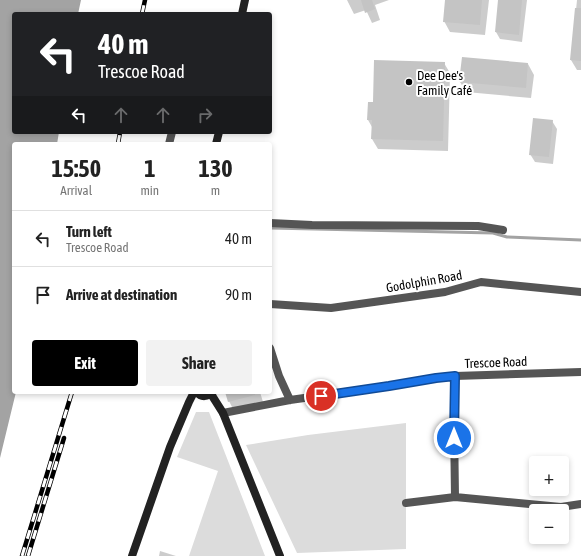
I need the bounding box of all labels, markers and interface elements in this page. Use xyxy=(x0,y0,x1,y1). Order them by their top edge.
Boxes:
icon: left xyxy=(32,28,84,80)
text: 40 m xyxy=(98,28,148,60)
text: Trescoe Road xyxy=(98,61,185,82)
place label: Dee Dee's Family Café xyxy=(417,68,472,98)
marker: Dee Dee's Family Café xyxy=(404,77,414,87)
icon: left xyxy=(68,104,90,126)
icon: ahead xyxy=(110,104,132,126)
icon: ahead xyxy=(152,104,174,126)
icon: right xyxy=(194,104,216,126)
text: 15:50 xyxy=(52,155,101,182)
text: 1 xyxy=(144,155,155,182)
text: 130 xyxy=(199,155,232,182)
text: Arrival xyxy=(60,183,92,198)
text: min xyxy=(140,183,159,198)
text: m xyxy=(211,183,220,198)
text: Turn left xyxy=(66,223,112,240)
icon: left xyxy=(32,228,54,250)
text: 40 m xyxy=(225,230,252,247)
text: Trescoe Road xyxy=(66,240,129,255)
street label: Godolphin Road xyxy=(385,267,463,296)
icon: arrive xyxy=(32,284,54,306)
text: Arrive at destination xyxy=(66,286,177,303)
text: 90 m xyxy=(225,286,252,303)
button: Exit xyxy=(32,340,138,386)
button: Share xyxy=(146,340,252,386)
street label: Trescoe Road xyxy=(464,354,528,371)
pin xyxy=(304,379,338,413)
icon: arrive xyxy=(310,385,332,407)
position arrow xyxy=(433,417,475,459)
map controls xyxy=(529,456,569,544)
button: + xyxy=(529,456,569,496)
button: − xyxy=(529,504,569,544)

